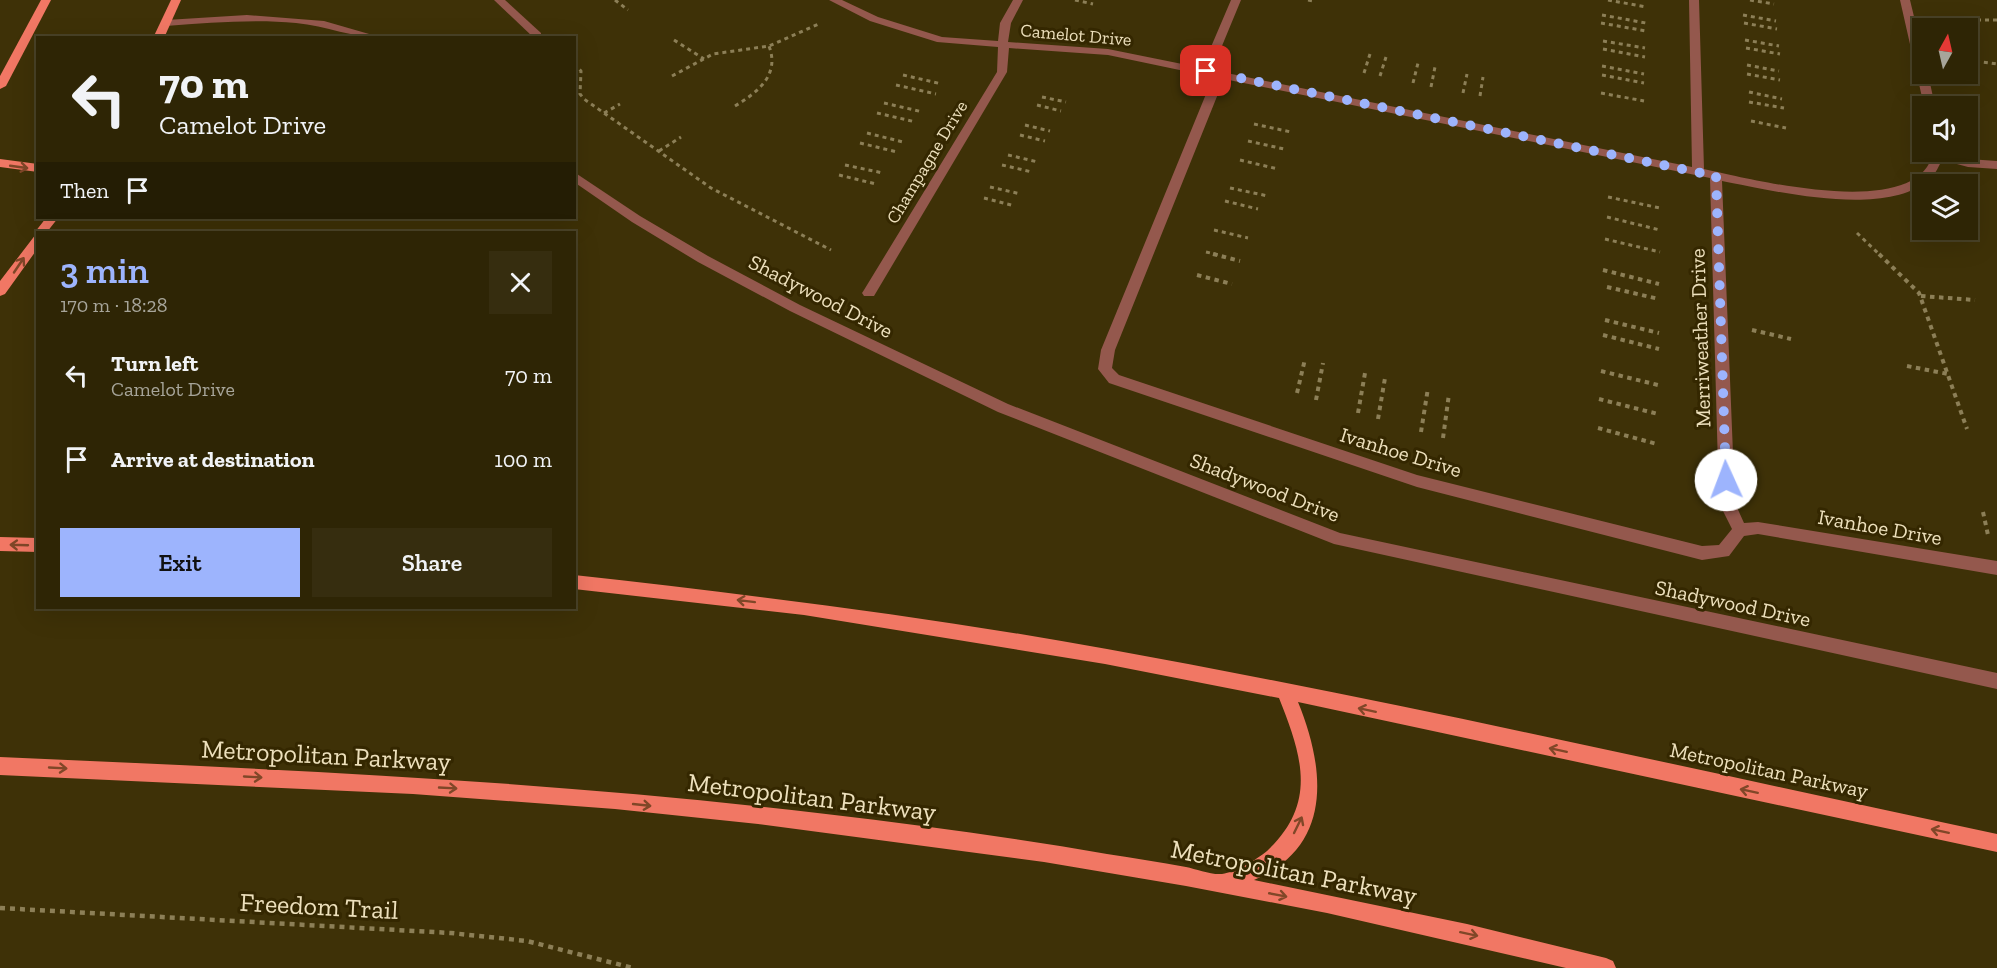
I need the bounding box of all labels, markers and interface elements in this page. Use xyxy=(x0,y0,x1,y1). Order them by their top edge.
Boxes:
north arrow xyxy=(1912,18,1978,84)
map controls xyxy=(1912,18,1978,240)
street label: Camelot Drive xyxy=(1020,19,1132,51)
pin xyxy=(1180,45,1231,96)
icon: arrive xyxy=(1189,54,1222,87)
text: 70 m xyxy=(159,58,249,109)
icon: left xyxy=(60,60,138,138)
street label: Champagne Drive xyxy=(882,96,972,228)
button: sound xyxy=(1912,96,1978,162)
text: Camelot Drive xyxy=(159,109,326,141)
one-way arrow xyxy=(8,162,28,173)
icon: arrive xyxy=(121,174,154,207)
button: layers xyxy=(1912,174,1978,240)
text: Then xyxy=(60,177,109,204)
street label: Merriweather Drive xyxy=(1684,248,1716,428)
text: 3 min xyxy=(60,249,149,292)
street label: Shadywood Drive xyxy=(745,249,897,343)
button: close xyxy=(489,251,552,314)
one-way arrow xyxy=(13,257,25,273)
text: 170 m · 18:28 xyxy=(60,293,168,317)
text: Turn left xyxy=(111,350,198,377)
icon: left xyxy=(60,359,93,392)
text: 70 m xyxy=(505,362,552,389)
text: Camelot Drive xyxy=(111,377,235,401)
street label: Ivanhoe Drive xyxy=(1337,422,1465,482)
icon: arrive xyxy=(60,443,93,476)
text: Arrive at destination xyxy=(111,446,314,473)
text: 100 m xyxy=(494,446,552,473)
street label: Shadywood Drive xyxy=(1187,447,1343,527)
position arrow xyxy=(1694,448,1758,512)
street label: Ivanhoe Drive xyxy=(1816,504,1944,550)
button: Exit xyxy=(60,528,300,597)
button: Share xyxy=(312,528,552,597)
one-way arrow xyxy=(9,539,29,550)
street label: Shadywood Drive xyxy=(1653,574,1813,632)
one-way arrow xyxy=(736,595,756,606)
one-way arrow xyxy=(1358,703,1377,715)
street label: Metropolitan Parkway xyxy=(200,732,452,778)
street label: Metropolitan Parkway xyxy=(1668,737,1871,803)
one-way arrow xyxy=(1549,744,1568,755)
one-way arrow xyxy=(48,763,68,774)
street label: Metropolitan Parkway xyxy=(686,766,939,828)
one-way arrow xyxy=(243,772,263,783)
one-way arrow xyxy=(437,783,457,794)
one-way arrow xyxy=(1740,784,1759,796)
one-way arrow xyxy=(632,800,652,811)
one-way arrow xyxy=(1293,817,1305,835)
one-way arrow xyxy=(1930,825,1950,836)
street label: Metropolitan Parkway xyxy=(1168,832,1421,912)
street label: Freedom Trail xyxy=(239,886,399,926)
one-way arrow xyxy=(1267,890,1287,901)
one-way arrow xyxy=(1458,929,1478,940)

